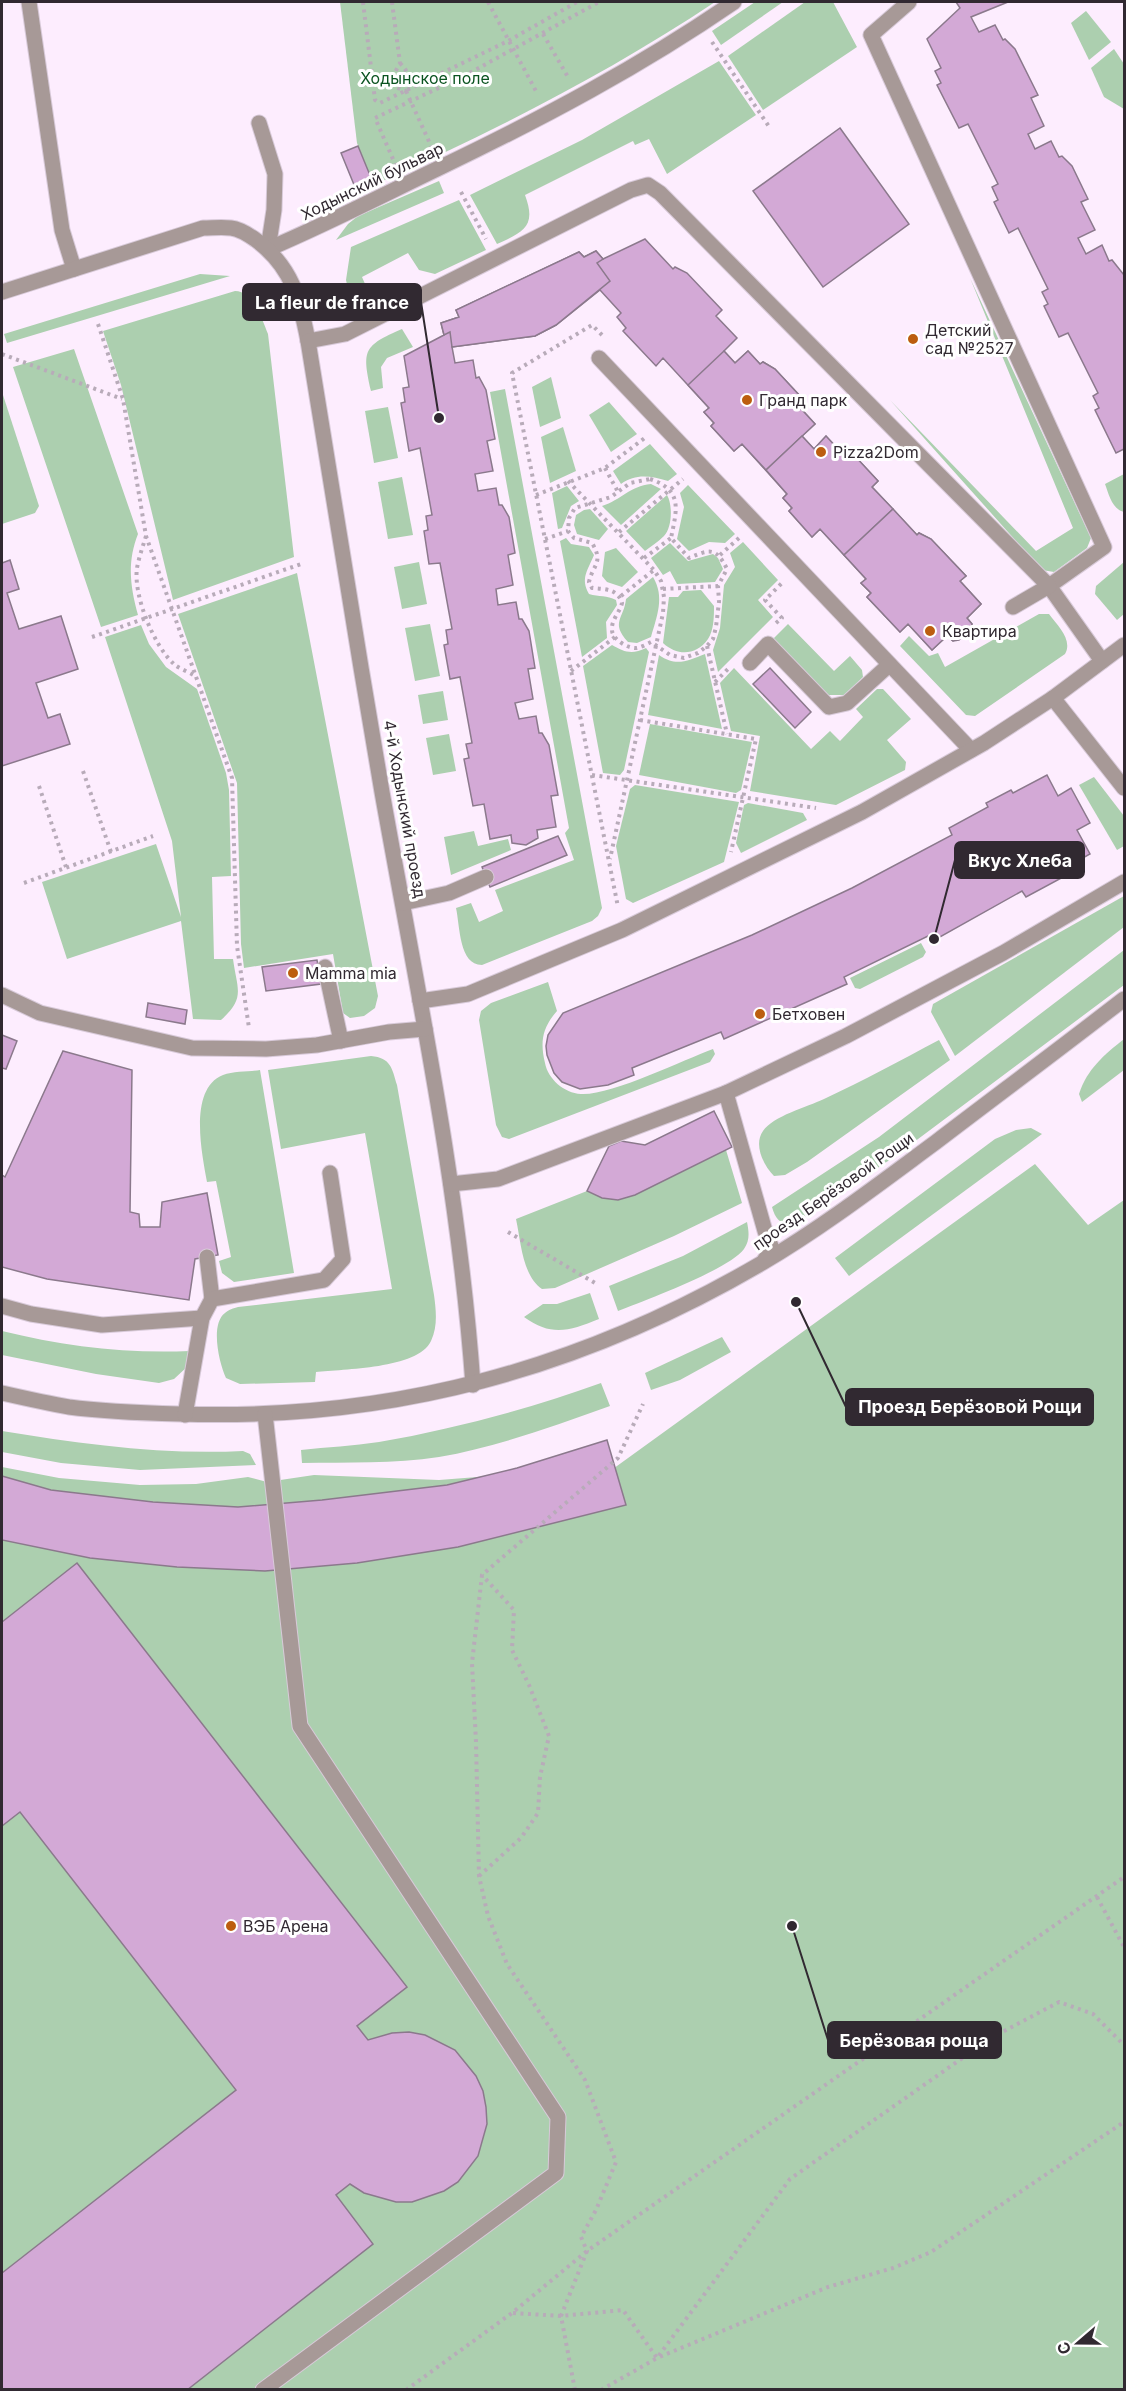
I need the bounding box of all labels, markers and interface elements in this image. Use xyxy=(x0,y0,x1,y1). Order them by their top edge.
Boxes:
park label: Ходынское поле xyxy=(360,68,490,88)
street label: Ходынский бульвар xyxy=(297,138,447,224)
callout: La fleur de france xyxy=(243,284,421,320)
text: La fleur de france xyxy=(255,292,409,313)
place label: Детский сад №2527 xyxy=(925,320,1014,358)
marker: Детский сад №2527 xyxy=(906,332,920,346)
place label: Гранд парк xyxy=(759,390,847,410)
marker: Гранд парк xyxy=(740,393,754,407)
place label: Pizza2Dom xyxy=(833,442,919,462)
marker: Pizza2Dom xyxy=(814,445,828,459)
place label: Квартира xyxy=(942,621,1017,641)
marker: Квартира xyxy=(923,624,937,638)
street label: 4-й Ходынский проезд xyxy=(379,718,431,900)
callout: Вкус Хлеба xyxy=(955,842,1084,878)
text: Вкус Хлеба xyxy=(968,850,1072,871)
place label: Mamma mia xyxy=(305,963,397,983)
marker: Mamma mia xyxy=(286,966,300,980)
place label: Бетховен xyxy=(772,1004,845,1024)
marker: Бетховен xyxy=(753,1007,767,1021)
street label: проезд Берёзовой Рощи xyxy=(749,1128,917,1254)
callout: Проезд Берёзовой Рощи xyxy=(846,1389,1093,1425)
text: Проезд Берёзовой Рощи xyxy=(858,1396,1082,1417)
place label: ВЭБ Арена xyxy=(243,1916,329,1936)
marker: ВЭБ Арена xyxy=(224,1919,238,1933)
callout: Берёзовая роща xyxy=(828,2022,1001,2058)
text: Берёзовая роща xyxy=(839,2030,989,2051)
north arrow xyxy=(1048,2313,1108,2373)
text: С xyxy=(1052,2339,1075,2357)

